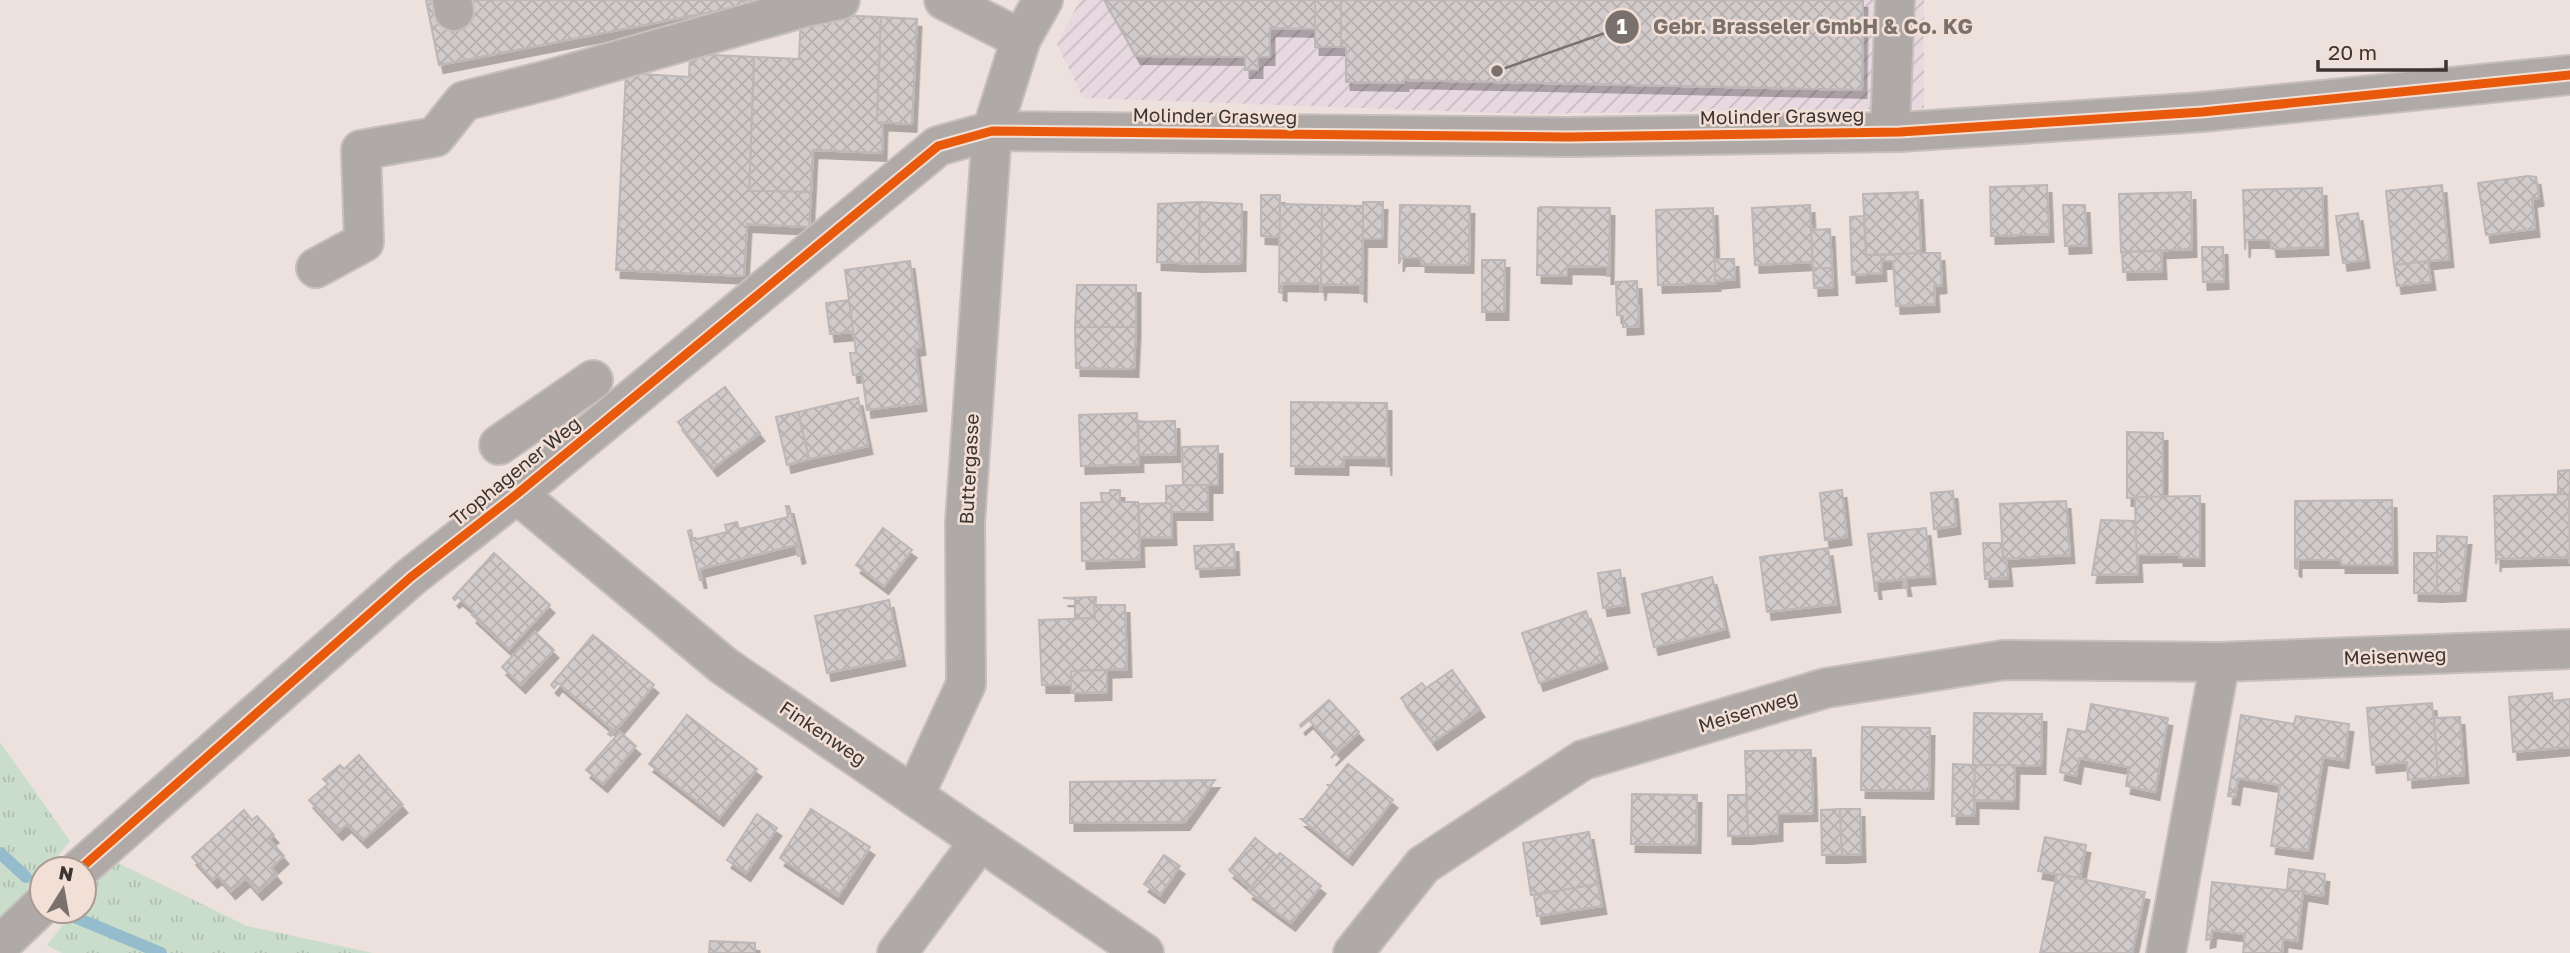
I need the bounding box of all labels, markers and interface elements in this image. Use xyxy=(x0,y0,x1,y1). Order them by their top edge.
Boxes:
callout: Gebr. Brasseler GmbH & Co. KG xyxy=(1604,6,1987,48)
text: 1 xyxy=(1617,13,1628,39)
text: Gebr. Brasseler GmbH & Co. KG xyxy=(1653,13,1973,39)
scale bar xyxy=(2318,28,2446,72)
text: 20 m xyxy=(2328,39,2377,65)
street label: Molinder Grasweg xyxy=(1132,103,1298,128)
street label: Molinder Grasweg xyxy=(1699,103,1865,128)
street label: Trophagener Weg xyxy=(445,411,584,530)
street label: Buttergasse xyxy=(954,413,983,525)
street label: Meisenweg xyxy=(2343,642,2447,669)
street label: Meisenweg xyxy=(1695,684,1800,737)
street label: Finkenweg xyxy=(776,695,871,770)
north arrow xyxy=(28,855,98,925)
text: N xyxy=(57,860,76,885)

